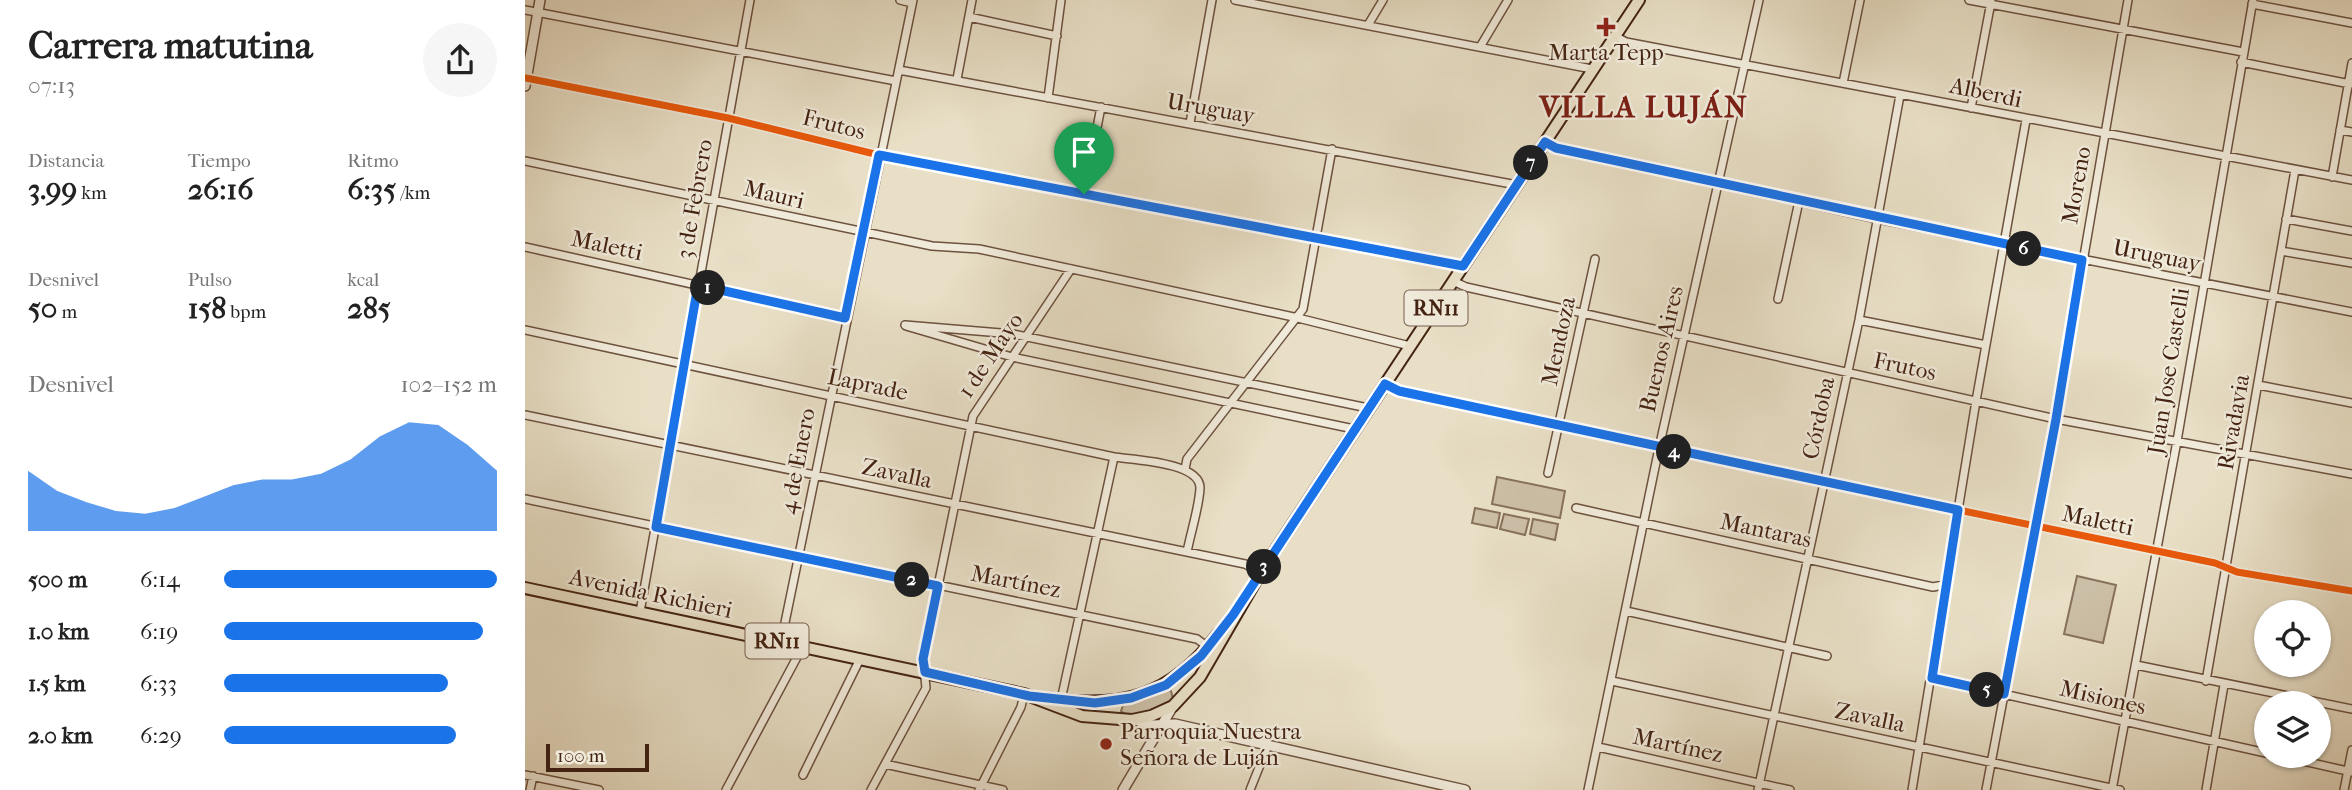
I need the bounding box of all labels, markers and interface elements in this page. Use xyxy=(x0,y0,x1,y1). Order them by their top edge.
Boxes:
marker: Marta Tepp xyxy=(1598,19,1614,35)
text: Carrera matutina xyxy=(28,23,312,68)
button: share xyxy=(423,23,497,97)
place label: Marta Tepp xyxy=(1548,39,1664,66)
street label: Alberdi xyxy=(1946,71,2025,113)
text: 07:13 xyxy=(28,72,75,99)
street label: Uruguay xyxy=(1165,87,1258,130)
district label: VILLA LUJÁN xyxy=(1538,89,1749,125)
street label: Frutos xyxy=(800,104,868,145)
pin xyxy=(1054,122,1114,194)
icon: arrive xyxy=(1065,133,1103,171)
street label: 3 de Febrero xyxy=(671,137,718,261)
street label: Moreno xyxy=(2056,144,2097,226)
pin: 7 xyxy=(1513,146,1549,180)
text: Distancia xyxy=(28,150,104,172)
text: Tiempo xyxy=(188,150,251,172)
text: Ritmo xyxy=(347,150,399,172)
text: 7 xyxy=(1526,151,1535,173)
text: 3.99 xyxy=(28,172,77,207)
text: 26:16 xyxy=(188,172,253,207)
text: 6:35 xyxy=(347,172,396,207)
street label: Mauri xyxy=(741,174,807,215)
text: km xyxy=(77,182,107,204)
text: /km xyxy=(396,182,430,204)
street label: Maletti xyxy=(569,225,645,266)
pin: 6 xyxy=(2007,232,2041,266)
street label: Uruguay xyxy=(2111,234,2204,277)
text: 6 xyxy=(2018,237,2029,259)
text: Desnivel xyxy=(28,269,99,291)
text: Pulso xyxy=(188,269,232,291)
text: kcal xyxy=(347,269,379,291)
pin: 1 xyxy=(691,270,725,306)
text: 1 xyxy=(704,276,711,298)
street label: Buenos Aires xyxy=(1634,283,1689,415)
street label: Juan Jose Castelli xyxy=(2142,286,2195,458)
road number: RN11 xyxy=(1405,290,1467,326)
text: 50 xyxy=(28,291,57,326)
text: 158 xyxy=(188,291,226,326)
text: 285 xyxy=(347,291,391,326)
street label: Mendoza xyxy=(1536,294,1581,388)
text: m xyxy=(57,301,77,323)
text: bpm xyxy=(226,301,266,323)
street label: 1 de Mayo xyxy=(952,308,1029,403)
street label: Frutos xyxy=(1871,347,1939,386)
street label: Laprade xyxy=(825,363,910,406)
text: Desnivel xyxy=(28,371,114,398)
text: 102–152 m xyxy=(400,371,497,398)
street label: Rivadavia xyxy=(2212,372,2255,472)
street label: Córdoba xyxy=(1797,374,1840,462)
street label: 4 de Enero xyxy=(774,406,821,516)
pin: 4 xyxy=(1657,434,1691,470)
text: 4 xyxy=(1668,440,1679,462)
street label: Zavalla xyxy=(859,453,935,494)
street label: Maletti xyxy=(2060,500,2136,541)
street label: Mantaras xyxy=(1718,508,1814,553)
pin: 3 xyxy=(1247,550,1281,584)
text: 3 xyxy=(1260,555,1267,577)
street label: Martínez xyxy=(968,560,1063,603)
pin: 2 xyxy=(895,562,929,598)
street label: Avenida Richieri xyxy=(566,563,735,624)
text: 500 m xyxy=(28,566,87,593)
text: 6:14 xyxy=(140,566,180,593)
text: 2 xyxy=(907,568,916,590)
map controls xyxy=(2254,600,2331,768)
button: locate xyxy=(2254,600,2331,677)
text: 1.0 km xyxy=(28,618,89,645)
text: 6:19 xyxy=(140,618,178,645)
road number: RN11 xyxy=(745,624,809,658)
text: 1.5 km xyxy=(28,670,86,697)
text: 6:33 xyxy=(140,670,177,697)
pin: 5 xyxy=(1969,672,2005,708)
street label: Misiones xyxy=(2057,674,2149,720)
text: 5 xyxy=(1982,678,1991,700)
button: layers xyxy=(2254,691,2331,768)
street label: Zavalla xyxy=(1832,697,1908,738)
place label: Parroquia Nuestra Señora de Luján xyxy=(1120,718,1301,771)
text: 2.0 km xyxy=(28,722,93,749)
text: 6:29 xyxy=(140,722,182,749)
street label: Martínez xyxy=(1630,723,1725,768)
marker: Parroquia Nuestra Señora de Luján xyxy=(1098,736,1114,752)
scale bar xyxy=(546,741,649,773)
text: 100 m xyxy=(557,745,605,767)

